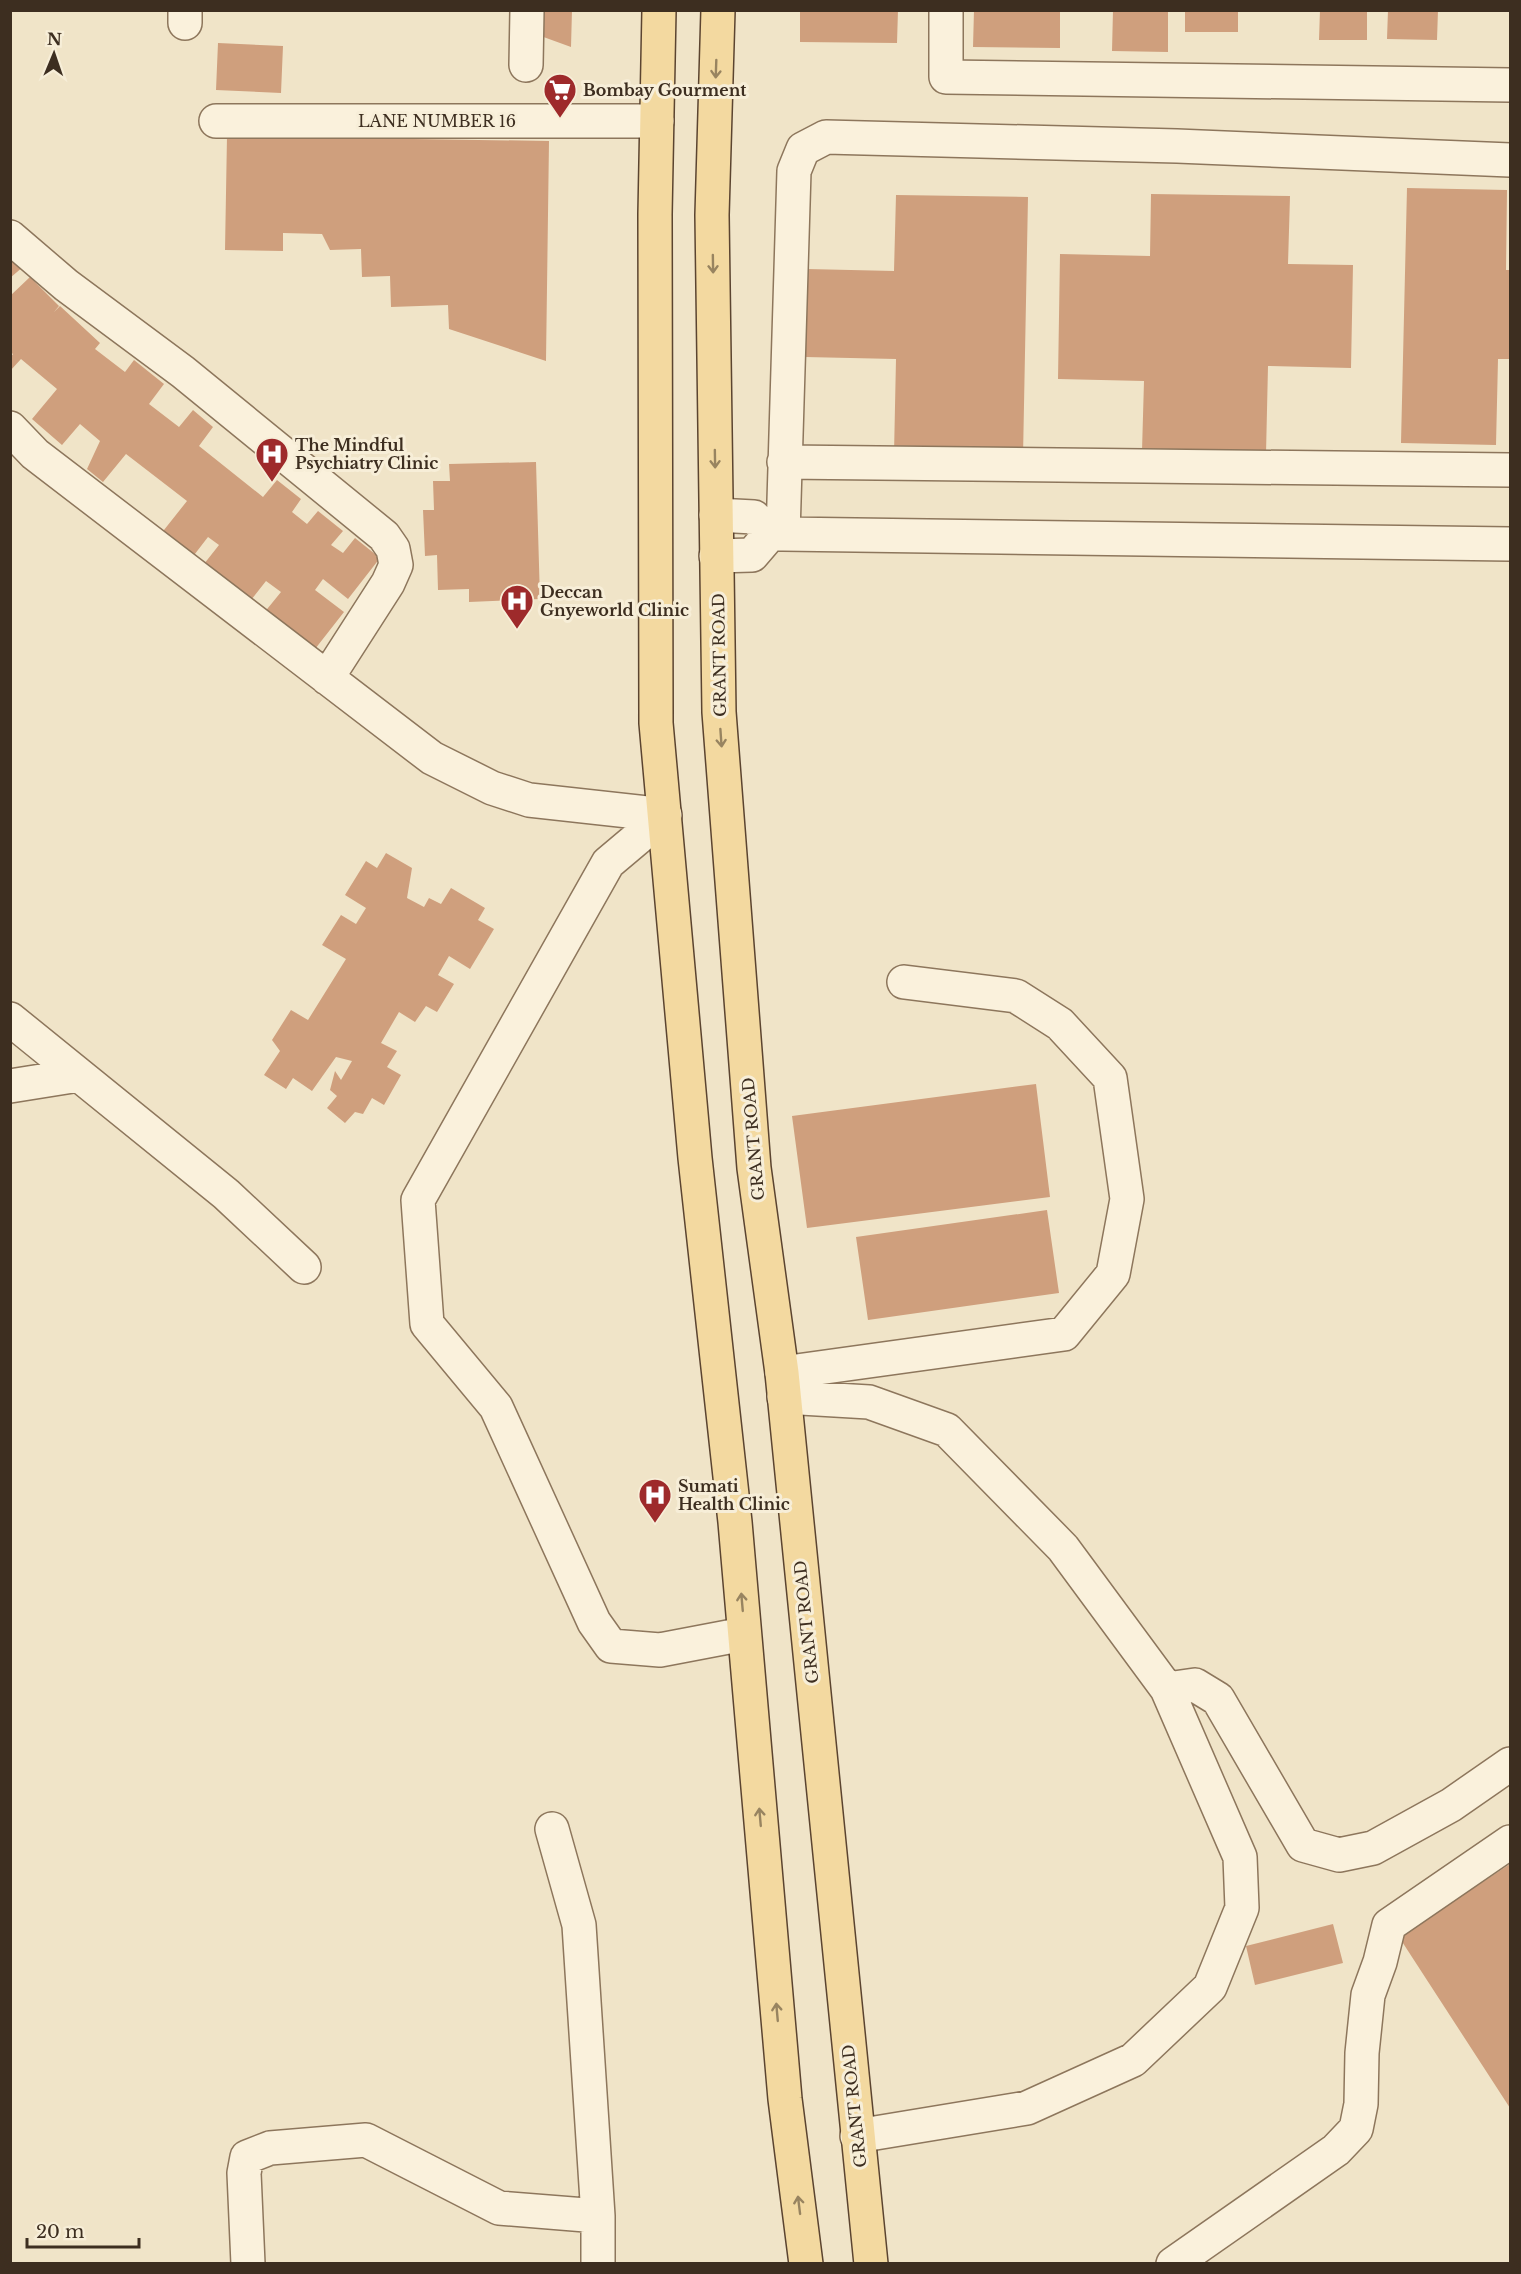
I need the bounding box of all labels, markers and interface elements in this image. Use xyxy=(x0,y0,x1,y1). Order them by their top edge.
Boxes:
north arrow xyxy=(24,24,84,84)
text: N xyxy=(47,29,62,49)
one-way arrow xyxy=(711,58,722,78)
supermarket icon: Bombay Gourment xyxy=(542,72,578,119)
place label: Bombay Gourment xyxy=(583,80,747,100)
street label: LANE NUMBER 16 xyxy=(358,111,516,131)
one-way arrow xyxy=(707,253,719,273)
place label: The Mindful Psychiatry Clinic xyxy=(295,435,438,473)
hospital icon: The Mindful Psychiatry Clinic xyxy=(254,436,290,483)
one-way arrow xyxy=(709,448,721,468)
place label: Deccan Gnyeworld Clinic xyxy=(540,582,689,620)
hospital icon: Deccan Gnyeworld Clinic xyxy=(499,583,535,630)
street label: GRANT ROAD xyxy=(708,593,730,717)
one-way arrow xyxy=(716,727,727,747)
street label: GRANT ROAD xyxy=(738,1076,768,1202)
place label: Sumati Health Clinic xyxy=(678,1476,790,1514)
hospital icon: Sumati Health Clinic xyxy=(637,1477,673,1524)
street label: GRANT ROAD xyxy=(790,1559,822,1685)
one-way arrow xyxy=(736,1593,747,1613)
one-way arrow xyxy=(754,1808,765,1828)
one-way arrow xyxy=(771,2002,782,2022)
street label: GRANT ROAD xyxy=(838,2043,870,2169)
one-way arrow xyxy=(793,2196,804,2216)
scale bar xyxy=(27,2211,140,2249)
text: 20 m xyxy=(36,2221,84,2243)

